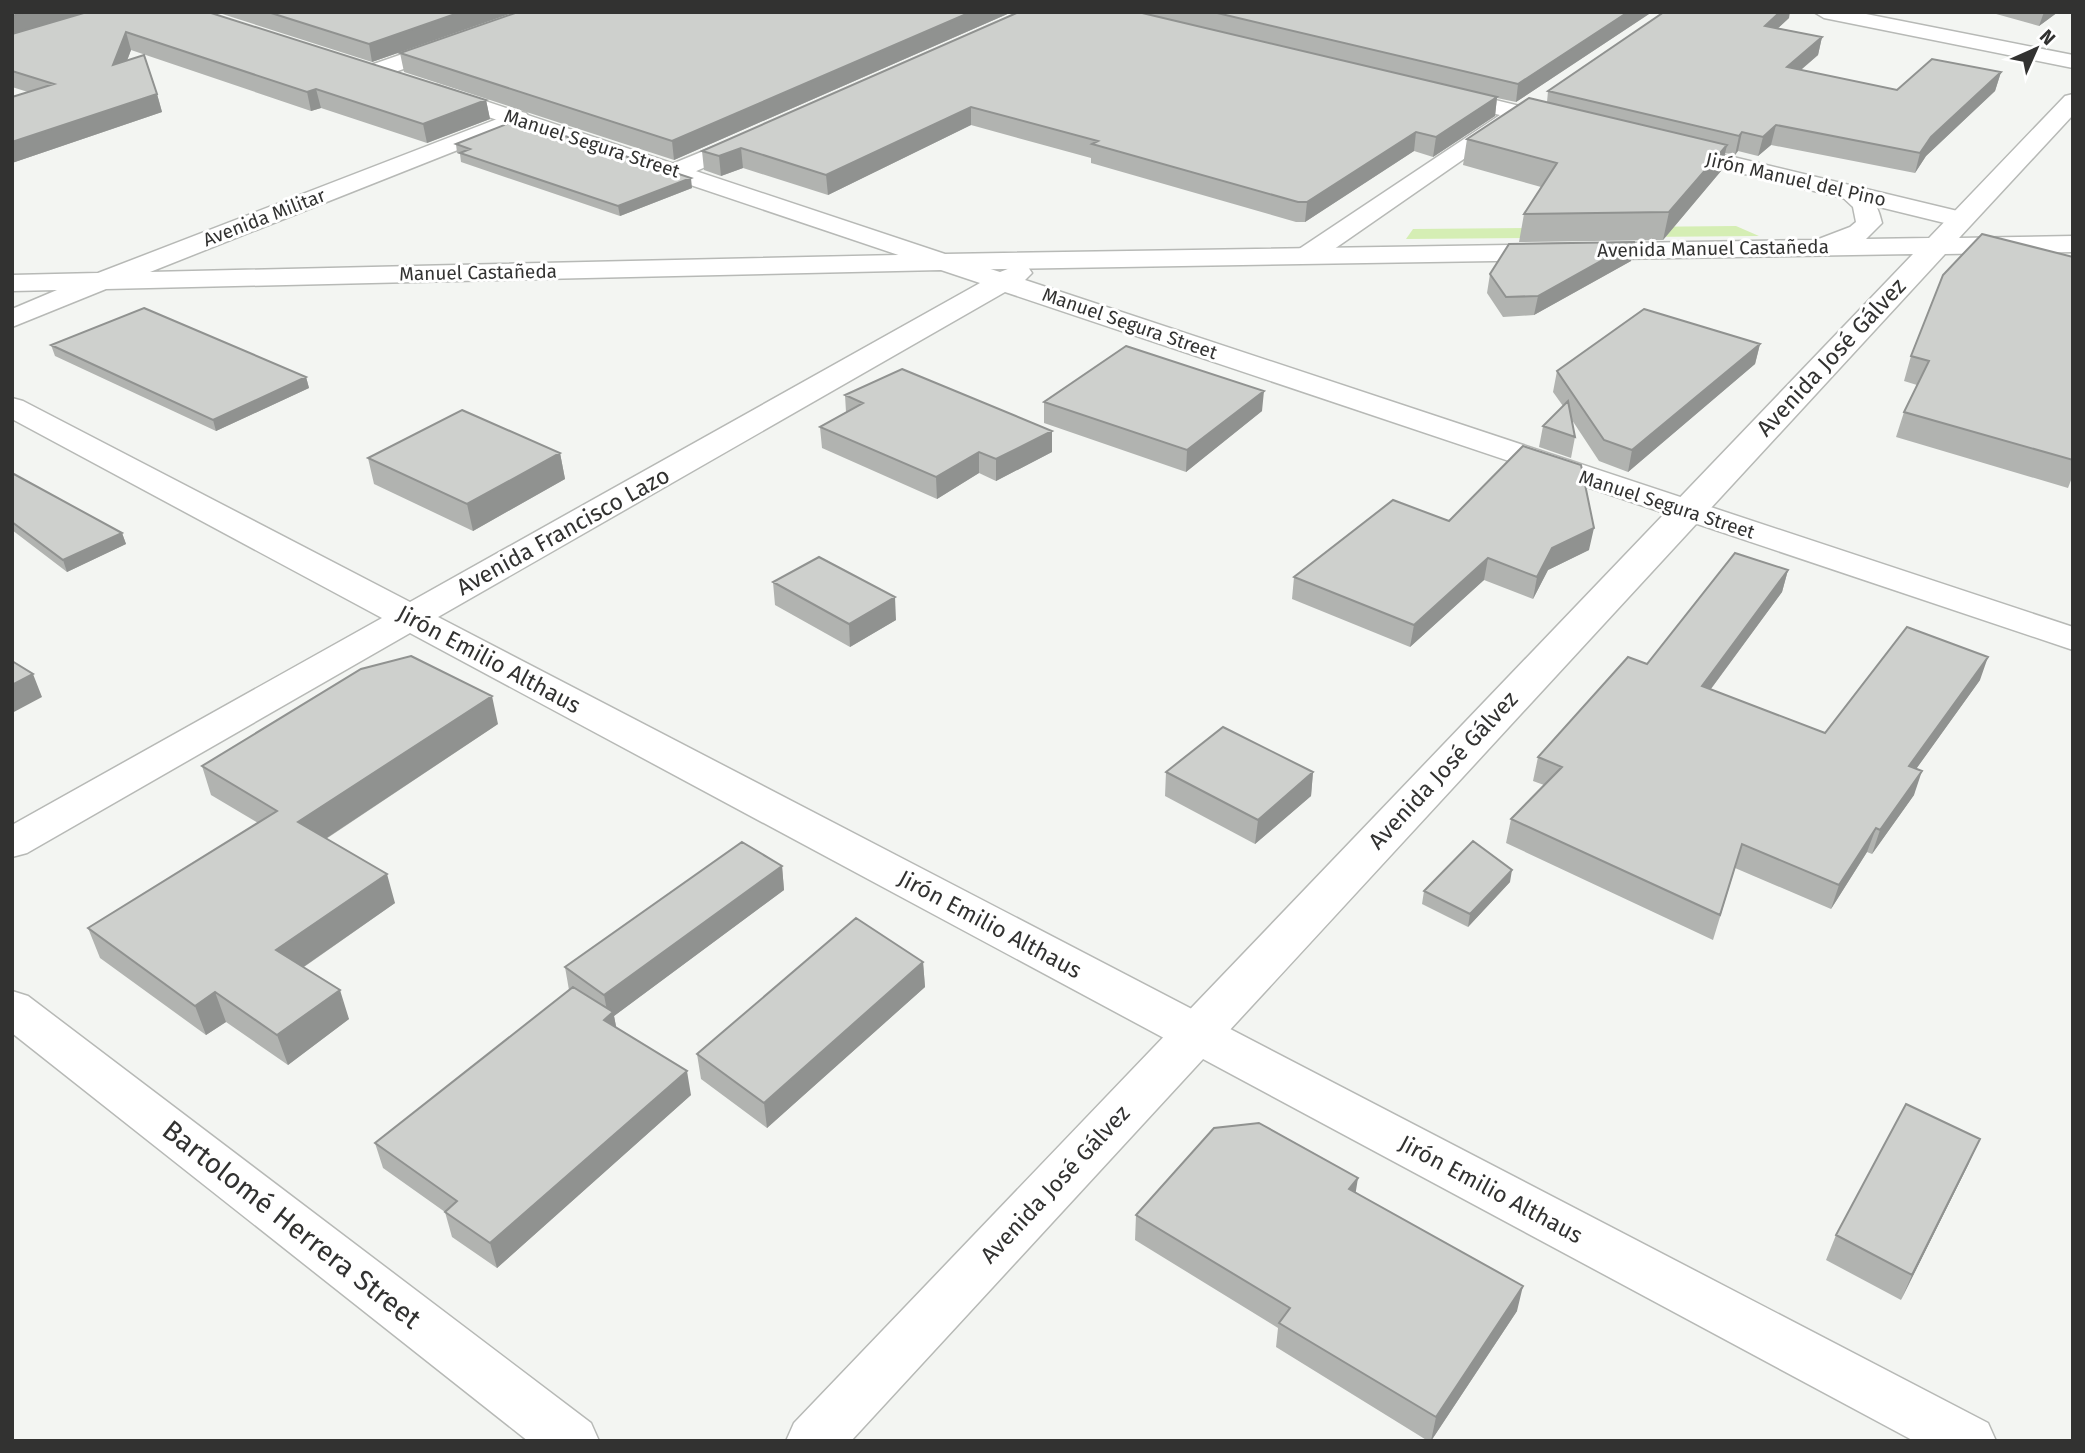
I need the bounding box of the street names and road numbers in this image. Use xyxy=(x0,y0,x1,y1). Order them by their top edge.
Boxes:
street label: Manuel Segura Street xyxy=(501,104,683,183)
street label: Jirón Manuel del Pino xyxy=(1703,148,1888,211)
street label: Avenida Militar xyxy=(200,183,329,251)
street label: Avenida Manuel Castañeda xyxy=(1597,235,1829,262)
street label: Manuel Castañeda xyxy=(399,260,557,285)
street label: Avenida José Gálvez xyxy=(1750,272,1912,442)
street label: Manuel Segura Street xyxy=(1039,283,1220,364)
street label: Avenida Francisco Lazo xyxy=(452,461,674,601)
street label: Manuel Segura Street xyxy=(1576,465,1758,544)
street label: Jirón Emilio Althaus xyxy=(392,599,586,719)
street label: Avenida José Gálvez xyxy=(1362,685,1524,855)
street label: Jirón Emilio Althaus xyxy=(893,864,1087,984)
street label: Avenida José Gálvez xyxy=(974,1099,1136,1269)
street label: Bartolomé Herrera Street xyxy=(156,1113,428,1336)
street label: Jirón Emilio Althaus xyxy=(1394,1129,1588,1249)

